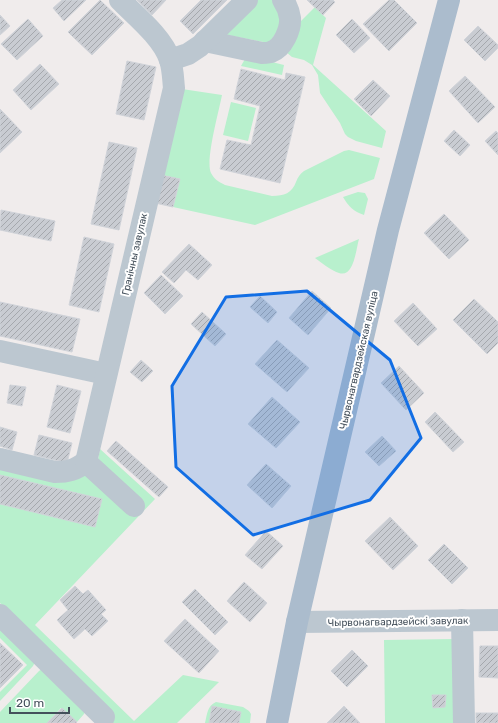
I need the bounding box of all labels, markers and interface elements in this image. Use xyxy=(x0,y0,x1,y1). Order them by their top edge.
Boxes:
street label: Гранічны завулак xyxy=(120,212,150,296)
street label: Чырвонагвардзейская вуліца xyxy=(337,290,381,431)
street label: Чырвонагвардзейскі завулак xyxy=(328,615,469,629)
scale bar xyxy=(10,689,69,715)
text: 20 m xyxy=(16,696,44,710)

